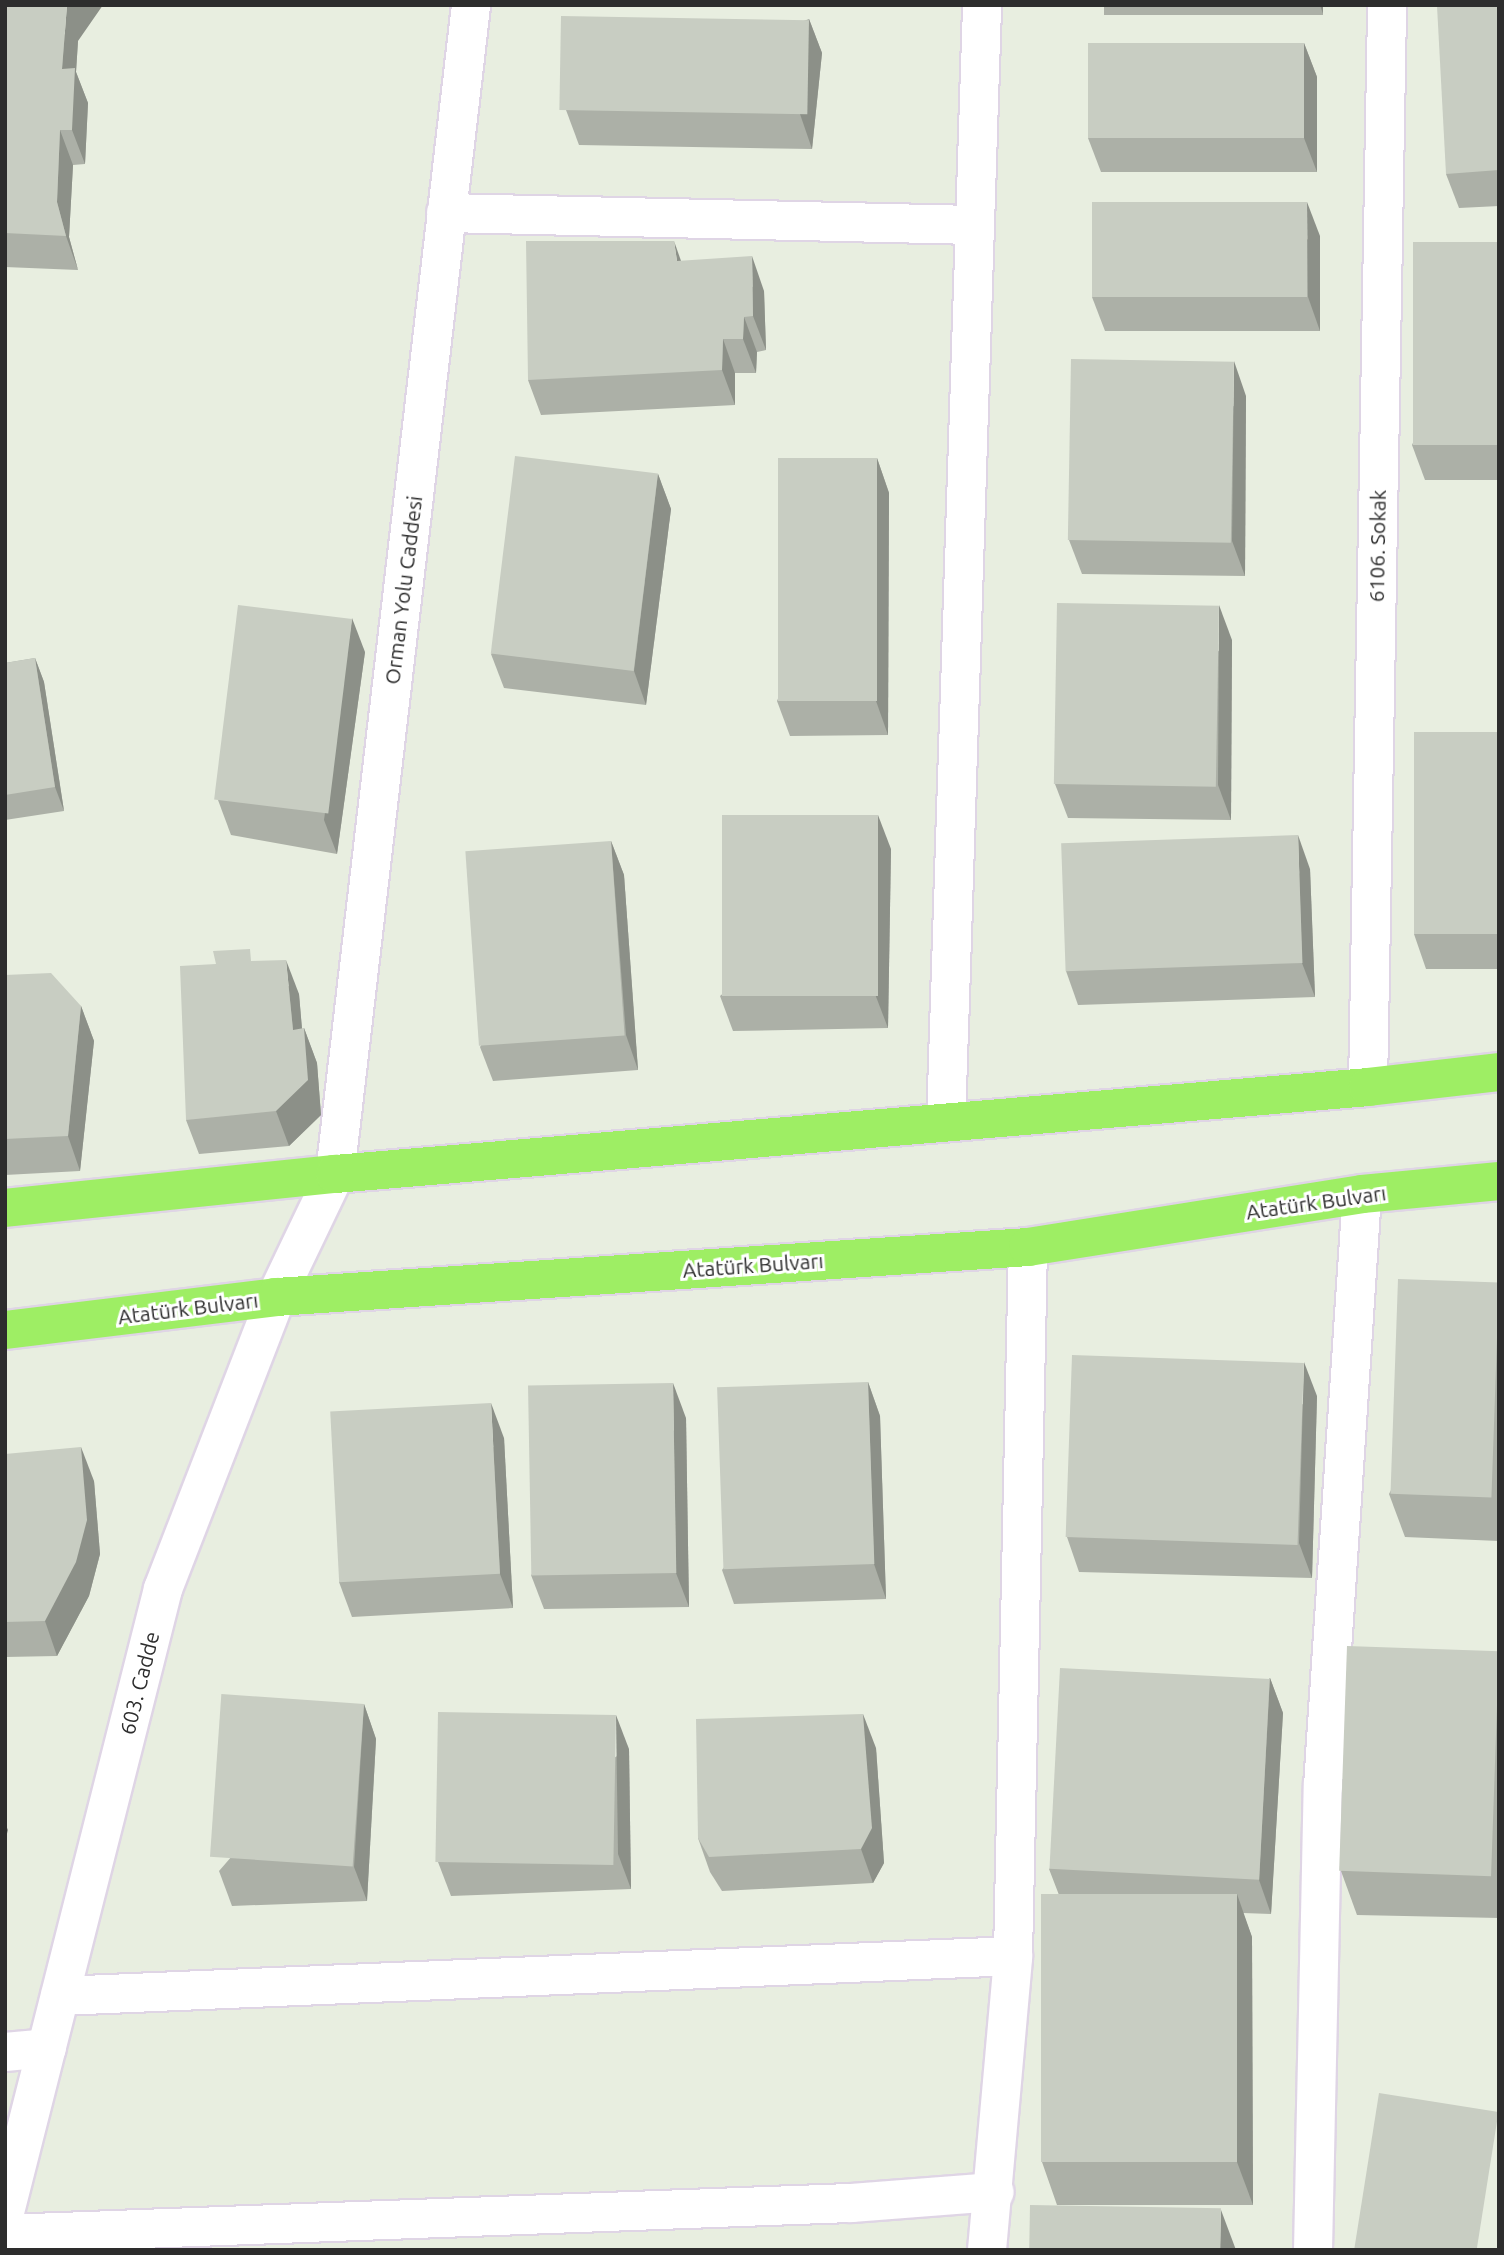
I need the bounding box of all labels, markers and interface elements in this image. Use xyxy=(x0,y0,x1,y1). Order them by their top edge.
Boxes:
street label: 6106. Sokak xyxy=(1363,489,1391,603)
street label: Orman Yolu Caddesi xyxy=(379,494,427,686)
street label: Atatürk Bulvarı xyxy=(1244,1180,1388,1224)
street label: Atatürk Bulvarı xyxy=(682,1248,824,1282)
street label: Atatürk Bulvarı xyxy=(116,1287,260,1329)
street label: 603. Cadde xyxy=(114,1629,164,1737)

